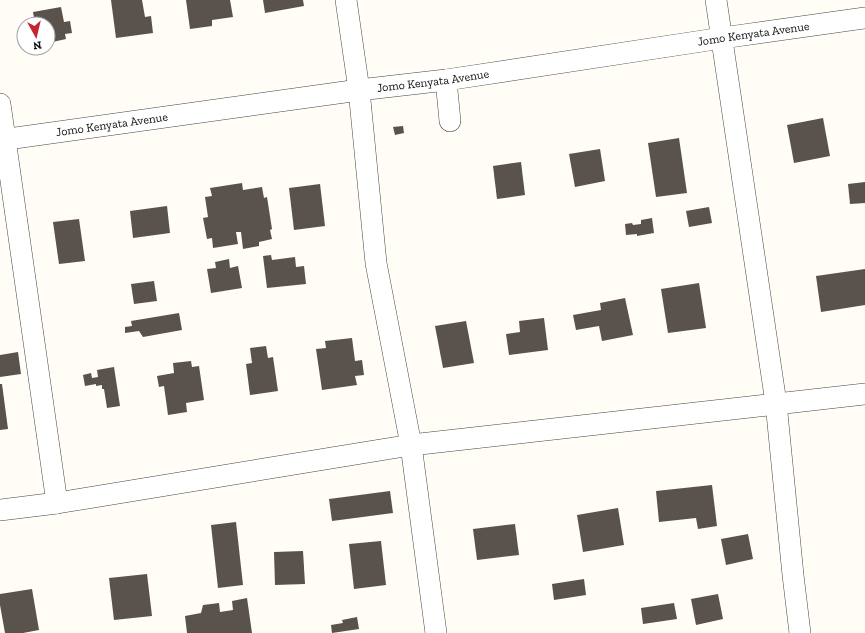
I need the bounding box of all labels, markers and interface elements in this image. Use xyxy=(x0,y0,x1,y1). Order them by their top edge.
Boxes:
north arrow xyxy=(16,16,56,56)
street label: Jomo Kenyata Avenue xyxy=(697,19,811,49)
text: N xyxy=(32,38,42,53)
street label: Jomo Kenyata Avenue xyxy=(376,66,490,95)
street label: Jomo Kenyata Avenue xyxy=(55,110,169,139)

